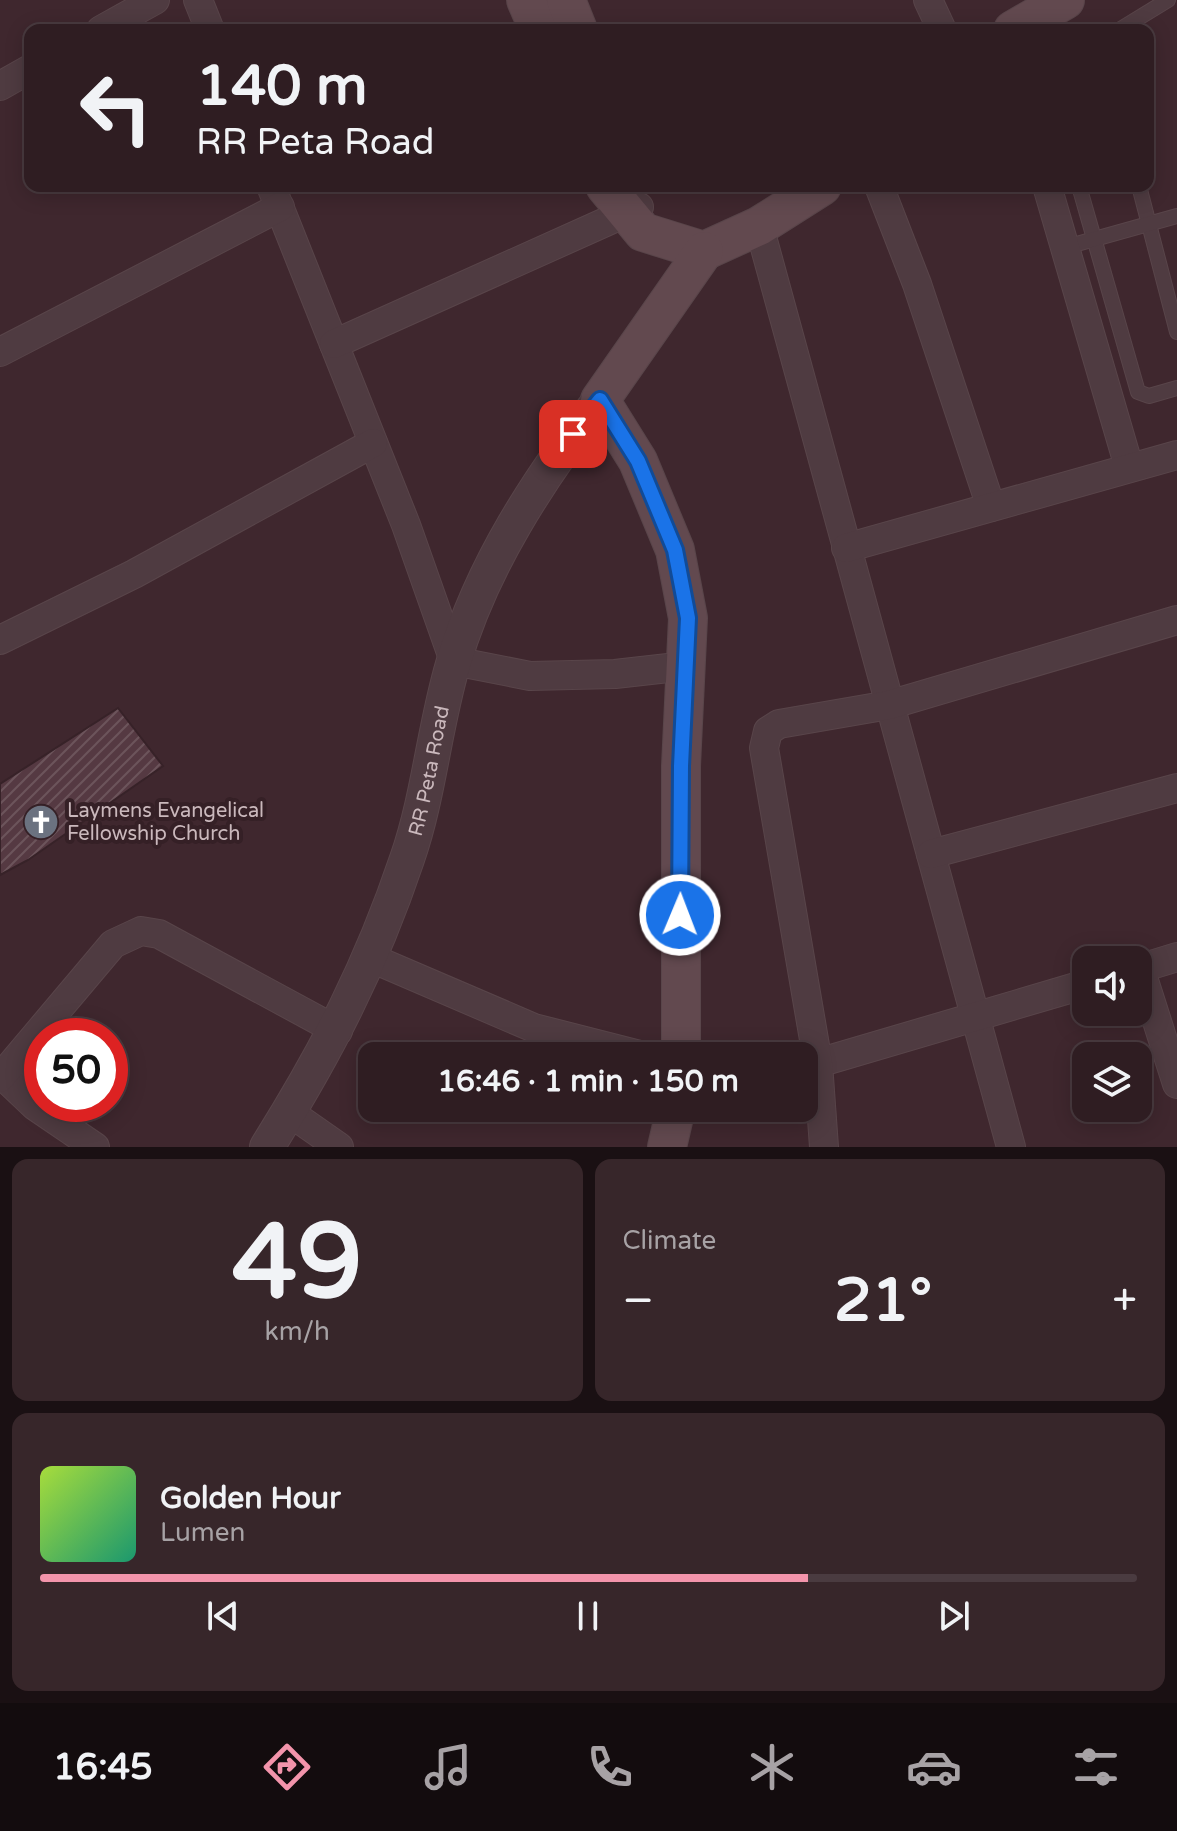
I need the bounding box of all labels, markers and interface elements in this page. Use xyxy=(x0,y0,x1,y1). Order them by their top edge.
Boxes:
text: 140 m xyxy=(196,53,367,120)
icon: left xyxy=(64,56,168,160)
text: RR Peta Road xyxy=(196,121,435,164)
pin xyxy=(539,400,607,468)
icon: arrive xyxy=(551,412,595,456)
street label: RR Peta Road xyxy=(404,704,455,839)
place label: Laymens Evangelical Fellowship Church xyxy=(67,799,264,846)
church icon: Laymens Evangelical Fellowship Church xyxy=(22,803,60,841)
position arrow xyxy=(638,873,722,957)
map controls xyxy=(1072,946,1152,1122)
button: sound xyxy=(1072,946,1152,1026)
speed limit sign: 50 xyxy=(24,1018,128,1122)
button: layers xyxy=(1072,1042,1152,1122)
text: 16:46 · 1 min · 150 m xyxy=(437,1063,739,1100)
text: 49 xyxy=(232,1201,363,1326)
text: Climate xyxy=(623,1225,716,1256)
text: 21° xyxy=(834,1265,932,1337)
text: − xyxy=(623,1275,654,1328)
text: + xyxy=(1112,1275,1137,1328)
text: km/h xyxy=(265,1316,330,1347)
text: Golden Hour xyxy=(160,1480,341,1517)
text: Lumen xyxy=(160,1517,245,1548)
icon: previous xyxy=(201,1594,245,1638)
icon: pause xyxy=(566,1594,610,1638)
icon: next xyxy=(932,1594,976,1638)
icon: directions xyxy=(259,1739,315,1795)
icon: music xyxy=(420,1739,476,1795)
icon: phone xyxy=(582,1739,638,1795)
icon: climate xyxy=(744,1739,800,1795)
icon: car xyxy=(906,1739,962,1795)
icon: filters xyxy=(1068,1739,1124,1795)
text: 16:45 xyxy=(53,1746,153,1789)

